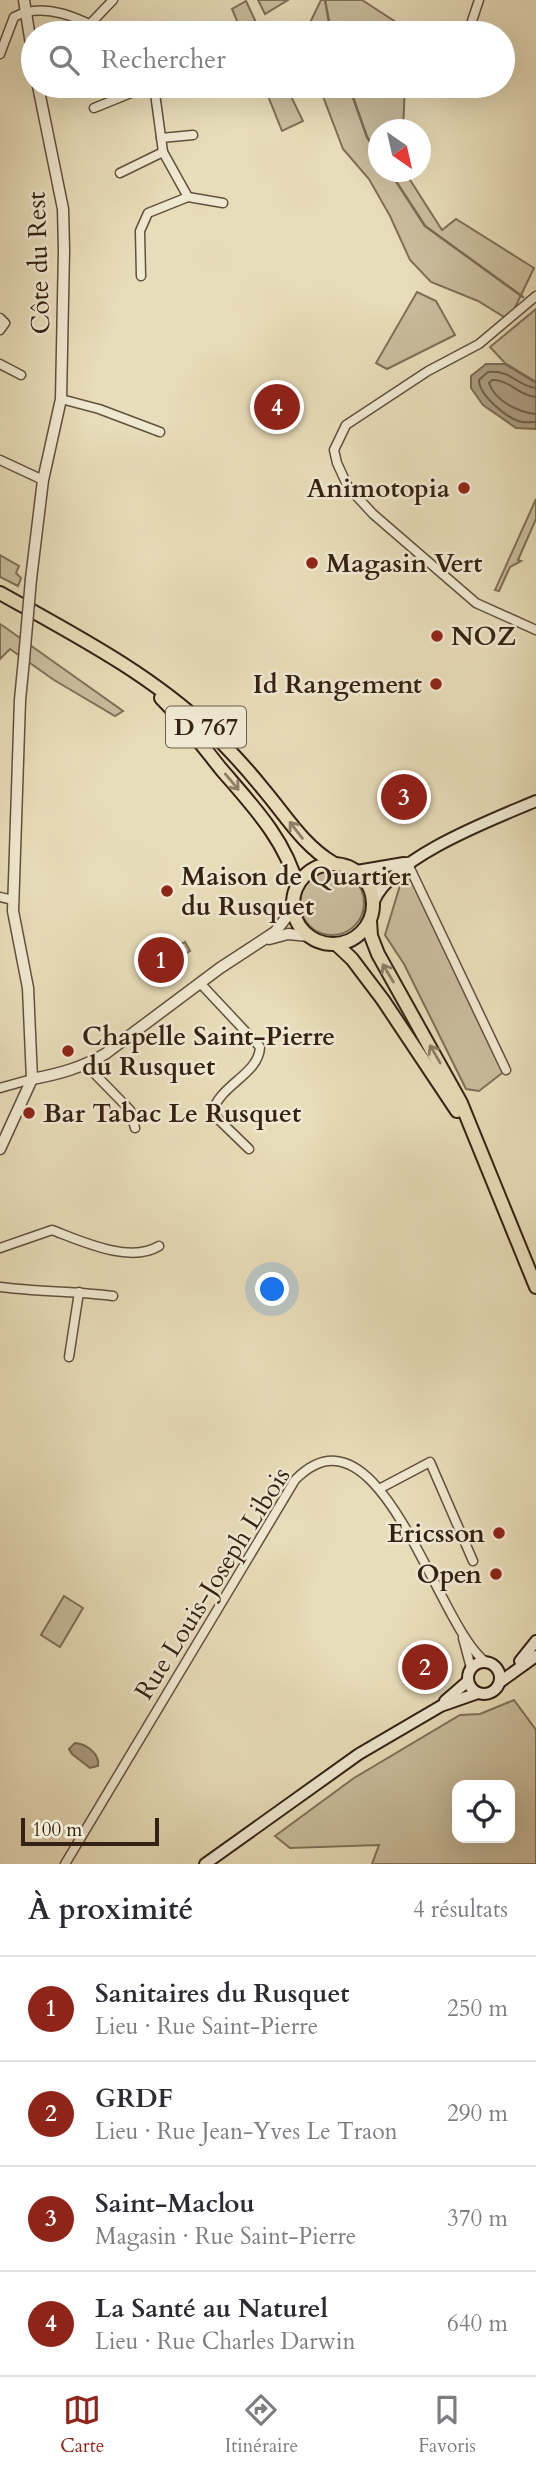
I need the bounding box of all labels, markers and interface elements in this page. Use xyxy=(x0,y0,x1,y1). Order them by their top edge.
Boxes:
search box xyxy=(21,21,515,98)
icon: search xyxy=(45,41,83,79)
text: Rechercher xyxy=(101,42,226,77)
north arrow xyxy=(368,119,431,182)
street label: Côte du Rest xyxy=(19,191,58,335)
pin: 4 xyxy=(254,381,300,433)
place label: Animotopia xyxy=(307,471,450,506)
marker: Animotopia xyxy=(456,480,472,496)
place label: Magasin Vert xyxy=(326,546,482,581)
marker: Magasin Vert xyxy=(304,555,320,571)
place label: NOZ xyxy=(451,619,516,654)
marker: NOZ xyxy=(429,628,445,644)
place label: Id Rangement xyxy=(253,667,422,702)
marker: Id Rangement xyxy=(428,676,444,692)
road number: D 767 xyxy=(166,706,246,748)
pin: 3 xyxy=(381,771,427,823)
one-way arrow xyxy=(224,773,240,791)
one-way arrow xyxy=(288,821,303,839)
place label: Maison de Quartier du Rusquet xyxy=(181,859,411,924)
marker: Maison de Quartier du Rusquet xyxy=(159,883,175,899)
pin: 1 xyxy=(138,934,184,986)
one-way arrow xyxy=(381,964,395,984)
place label: Chapelle Saint-Pierre du Rusquet xyxy=(82,1019,335,1084)
marker: Chapelle Saint-Pierre du Rusquet xyxy=(60,1043,76,1059)
one-way arrow xyxy=(428,1045,442,1065)
place label: Bar Tabac Le Rusquet xyxy=(43,1096,301,1131)
marker: Bar Tabac Le Rusquet xyxy=(21,1105,37,1121)
your location xyxy=(255,1272,289,1306)
street label: Rue Louis-Joseph Libois xyxy=(127,1460,298,1706)
place label: Ericsson xyxy=(387,1516,485,1551)
marker: Ericsson xyxy=(491,1525,507,1541)
place label: Open xyxy=(417,1557,482,1592)
marker: Open xyxy=(488,1566,504,1582)
pin: 2 xyxy=(402,1641,448,1693)
map controls xyxy=(452,1780,515,1843)
button: locate xyxy=(452,1780,515,1843)
scale bar xyxy=(21,1815,159,1847)
text: 100 m xyxy=(32,1817,82,1843)
text: À proximité xyxy=(28,1889,193,1930)
text: 4 résultats xyxy=(413,1894,508,1925)
text: Sanitaires du Rusquet xyxy=(95,1976,350,2011)
text: 1 xyxy=(45,1993,57,2024)
text: 250 m xyxy=(447,1993,508,2024)
text: Lieu · Rue Saint-Pierre xyxy=(95,2011,318,2042)
text: GRDF xyxy=(95,2081,173,2116)
text: 2 xyxy=(45,2098,57,2129)
text: 290 m xyxy=(447,2098,508,2129)
text: Lieu · Rue Jean-Yves Le Traon xyxy=(95,2116,398,2147)
text: Saint-Maclou xyxy=(95,2186,255,2221)
text: 3 xyxy=(45,2203,57,2234)
text: 370 m xyxy=(447,2203,508,2234)
text: Magasin · Rue Saint-Pierre xyxy=(95,2221,356,2252)
text: La Santé au Naturel xyxy=(95,2291,328,2326)
text: 4 xyxy=(45,2308,57,2339)
text: 640 m xyxy=(447,2308,508,2339)
text: Lieu · Rue Charles Darwin xyxy=(95,2326,356,2357)
tab: Carte xyxy=(60,2391,104,2459)
tab: Itinéraire xyxy=(225,2391,298,2459)
tab: Favoris xyxy=(418,2391,476,2459)

